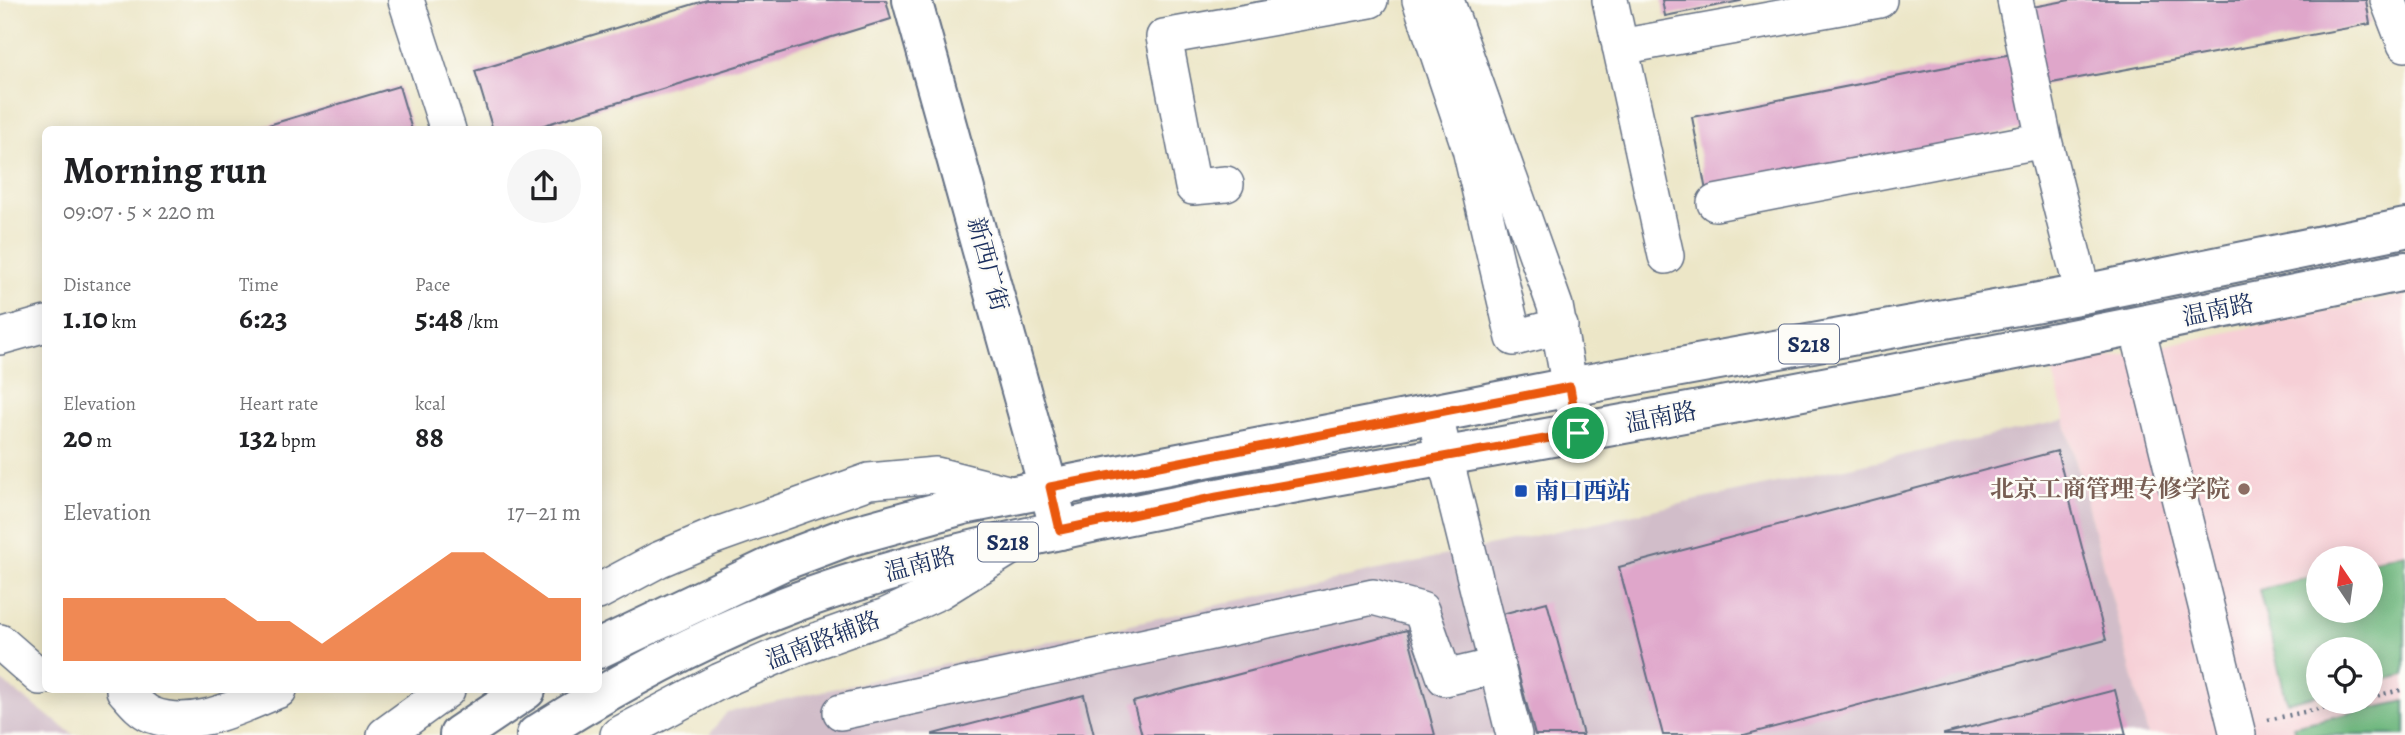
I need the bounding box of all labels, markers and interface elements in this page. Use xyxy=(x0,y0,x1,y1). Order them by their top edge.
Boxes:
text: Morning run xyxy=(63,144,267,196)
button: share xyxy=(507,149,581,223)
text: 09:07 · 5 × 220 m xyxy=(63,196,215,227)
street label: 新西广街 xyxy=(960,213,1016,315)
text: Distance xyxy=(63,272,131,298)
text: Time xyxy=(239,272,278,298)
text: Pace xyxy=(415,272,450,298)
street label: 温南路 xyxy=(2179,287,2257,333)
text: 1.10 xyxy=(63,298,108,338)
text: 6:23 xyxy=(239,298,288,338)
text: 5:48 xyxy=(415,298,463,338)
text: km xyxy=(108,309,137,335)
text: /km xyxy=(463,309,499,335)
road number: S218 xyxy=(1779,324,1839,364)
text: Elevation xyxy=(63,391,136,417)
text: Heart rate xyxy=(239,391,318,417)
text: kcal xyxy=(415,391,445,417)
street label: 温南路 xyxy=(1623,394,1699,440)
pin xyxy=(1548,403,1608,463)
icon: arrive xyxy=(1559,414,1597,452)
text: 20 xyxy=(63,417,93,457)
text: 132 xyxy=(239,417,277,457)
text: 88 xyxy=(415,417,444,457)
text: m xyxy=(93,428,112,454)
text: bpm xyxy=(277,428,316,454)
place label: 北京工商管理专修学院 xyxy=(1990,473,2230,505)
place label: 南口西站 xyxy=(1535,475,1631,507)
marker: 北京工商管理专修学院 xyxy=(2236,481,2252,497)
marker: 南口西站 xyxy=(1513,483,1529,499)
text: Elevation xyxy=(63,497,151,528)
text: 17–21 m xyxy=(507,497,581,528)
road number: S218 xyxy=(978,522,1038,562)
street label: 温南路 xyxy=(881,539,959,589)
north arrow xyxy=(2306,546,2384,623)
map controls xyxy=(2306,546,2383,714)
street label: 温南路辅路 xyxy=(761,604,885,676)
button: locate xyxy=(2306,637,2383,714)

